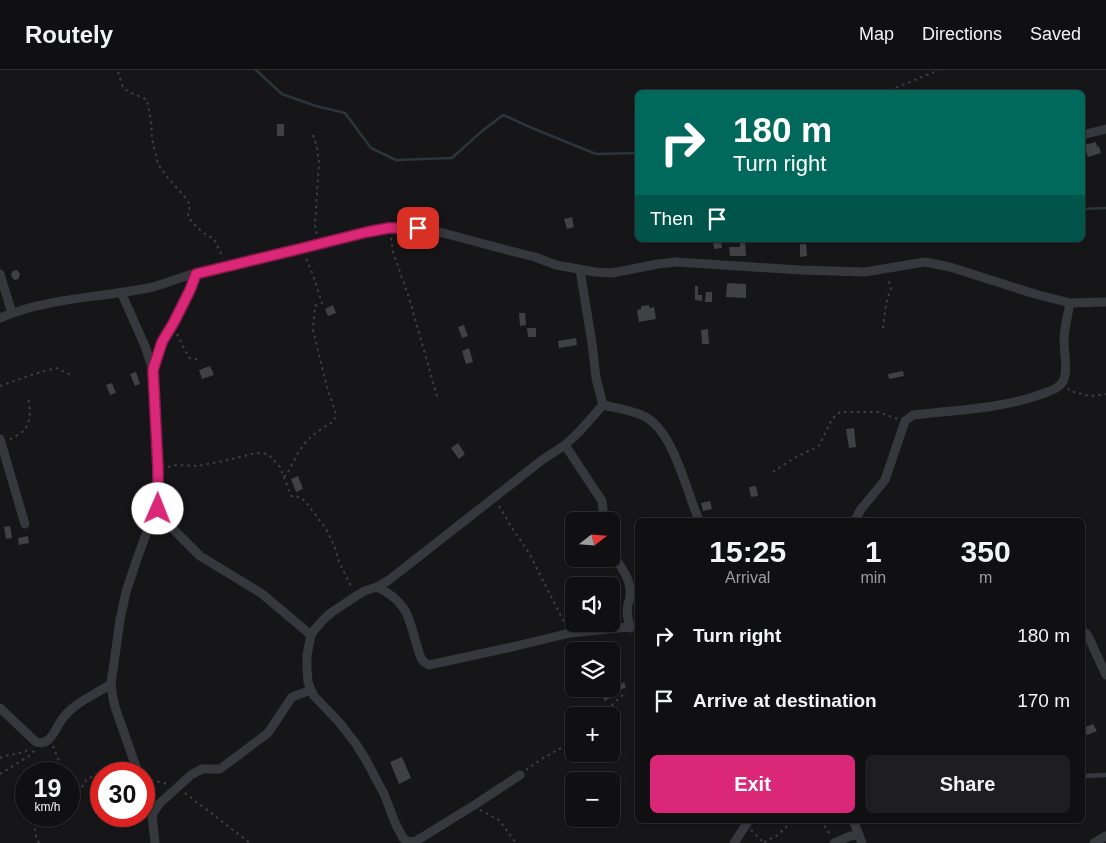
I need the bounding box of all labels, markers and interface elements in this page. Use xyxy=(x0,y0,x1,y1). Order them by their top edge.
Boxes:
text: Routely xyxy=(25,21,113,48)
text: Map xyxy=(859,24,894,44)
text: Directions xyxy=(922,24,1002,44)
text: Saved xyxy=(1030,24,1081,44)
icon: right xyxy=(650,110,715,175)
text: 180 m xyxy=(733,110,832,149)
text: Turn right xyxy=(733,151,826,176)
icon: arrive xyxy=(703,205,731,233)
pin xyxy=(397,207,439,249)
text: Then xyxy=(650,208,693,229)
icon: arrive xyxy=(404,214,432,242)
position arrow xyxy=(131,482,183,534)
north arrow xyxy=(565,512,620,568)
map controls xyxy=(565,512,620,827)
text: 15:25 xyxy=(709,535,786,568)
text: 1 xyxy=(865,535,882,568)
text: 350 xyxy=(961,535,1011,568)
text: Arrival xyxy=(725,569,770,586)
text: min xyxy=(860,569,886,586)
text: m xyxy=(979,569,992,586)
button: sound xyxy=(565,577,620,632)
icon: right xyxy=(650,622,678,650)
text: Turn right xyxy=(693,625,781,646)
text: 180 m xyxy=(1017,625,1070,646)
button: layers xyxy=(565,642,620,697)
icon: arrive xyxy=(650,687,678,715)
text: Arrive at destination xyxy=(693,690,877,711)
text: 170 m xyxy=(1017,690,1070,711)
button: + xyxy=(565,707,620,762)
button: Exit xyxy=(650,755,855,813)
button: Share xyxy=(865,755,1070,813)
speed limit sign: 30 xyxy=(90,762,155,827)
button: − xyxy=(565,772,620,827)
text: 19 xyxy=(34,774,61,802)
text: km/h xyxy=(34,800,61,814)

